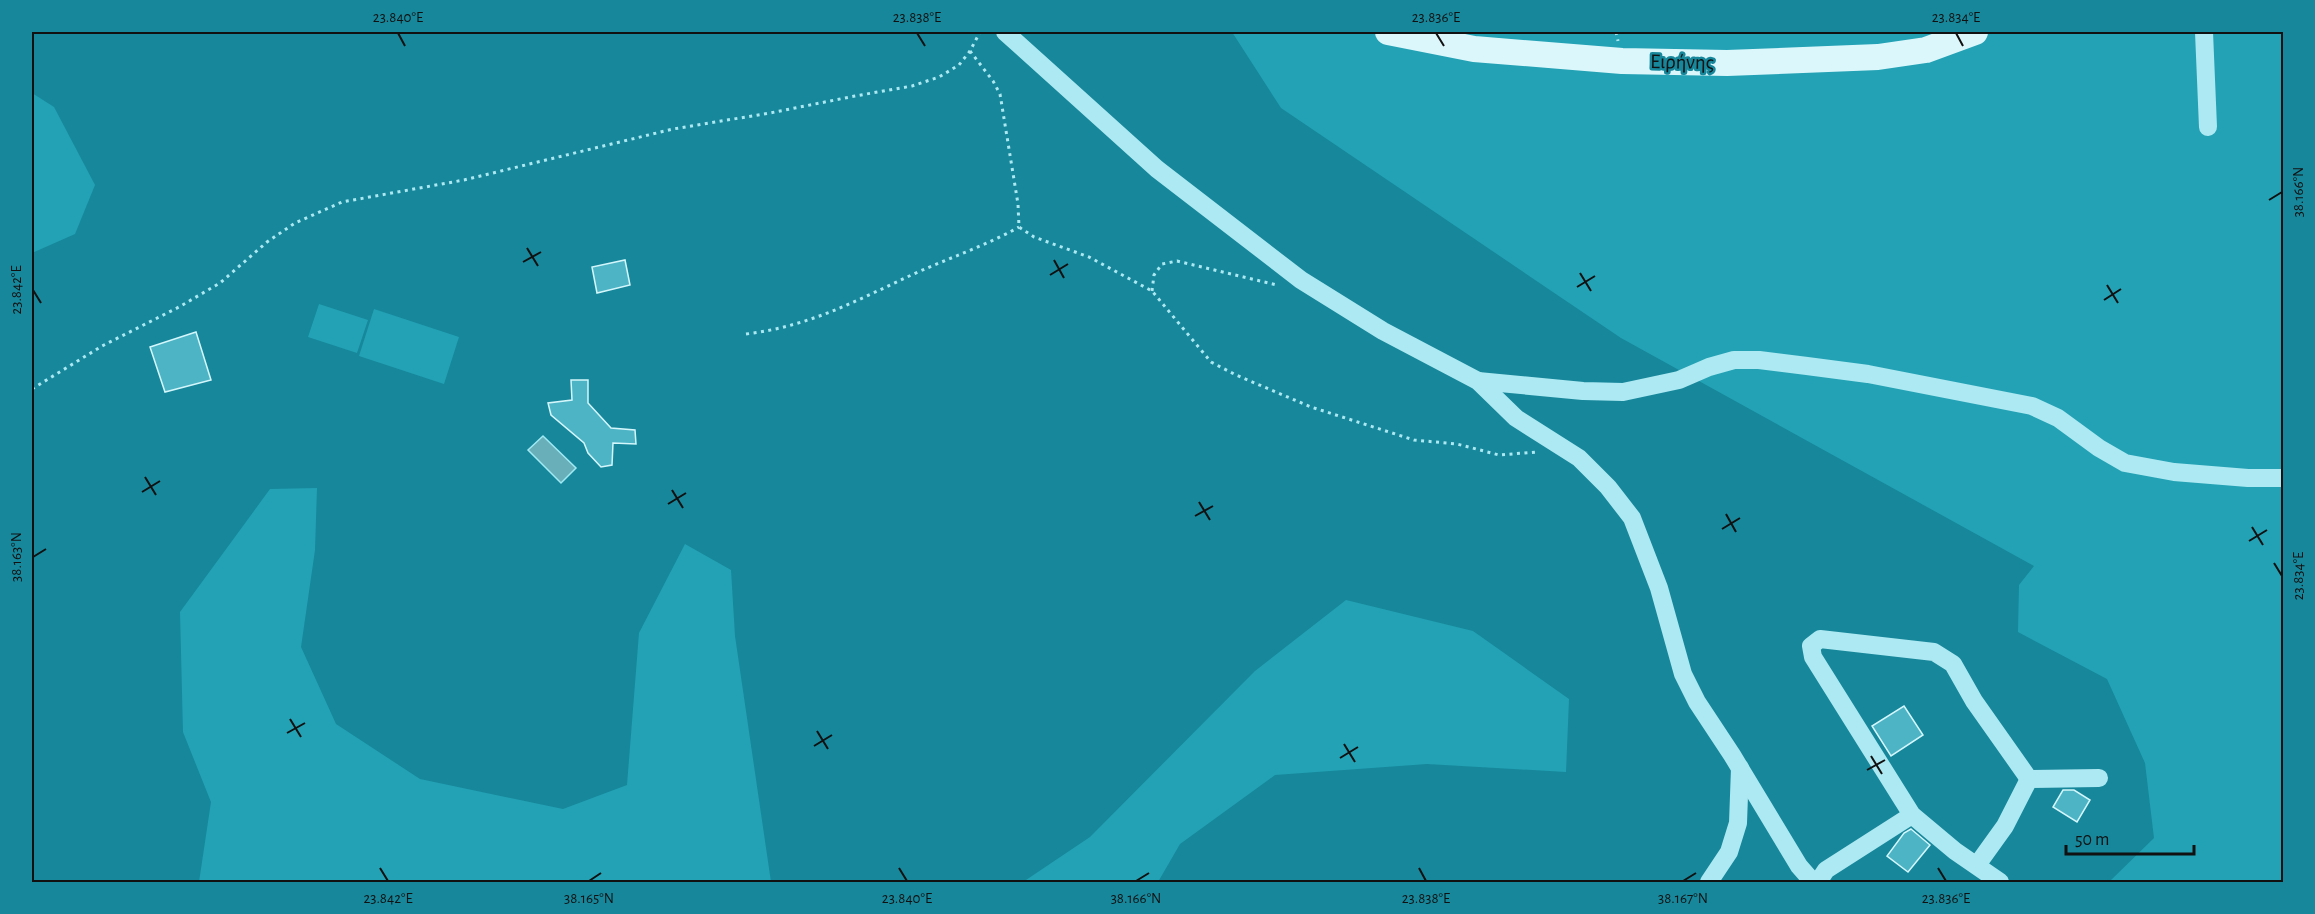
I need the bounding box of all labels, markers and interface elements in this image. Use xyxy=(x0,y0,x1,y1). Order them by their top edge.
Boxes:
text: 23.840°E xyxy=(373,10,423,25)
text: 23.838°E xyxy=(893,10,941,25)
text: 23.836°E xyxy=(1412,10,1460,25)
text: 23.834°E xyxy=(1932,10,1980,25)
street label: Ειρήνης xyxy=(1650,51,1714,73)
text: 38.166°N xyxy=(2291,167,2306,217)
text: 23.842°E xyxy=(9,265,24,315)
text: 38.163°N xyxy=(9,532,24,582)
text: 23.834°E xyxy=(2291,552,2306,600)
scale bar xyxy=(2066,818,2194,856)
text: 50 m xyxy=(2075,831,2109,849)
text: 23.842°E xyxy=(363,891,413,906)
text: 38.165°N xyxy=(564,891,614,906)
text: 23.840°E xyxy=(882,891,932,906)
text: 38.166°N xyxy=(1111,891,1161,906)
text: 23.838°E xyxy=(1402,891,1450,906)
text: 38.167°N xyxy=(1658,891,1708,906)
text: 23.836°E xyxy=(1922,891,1970,906)

